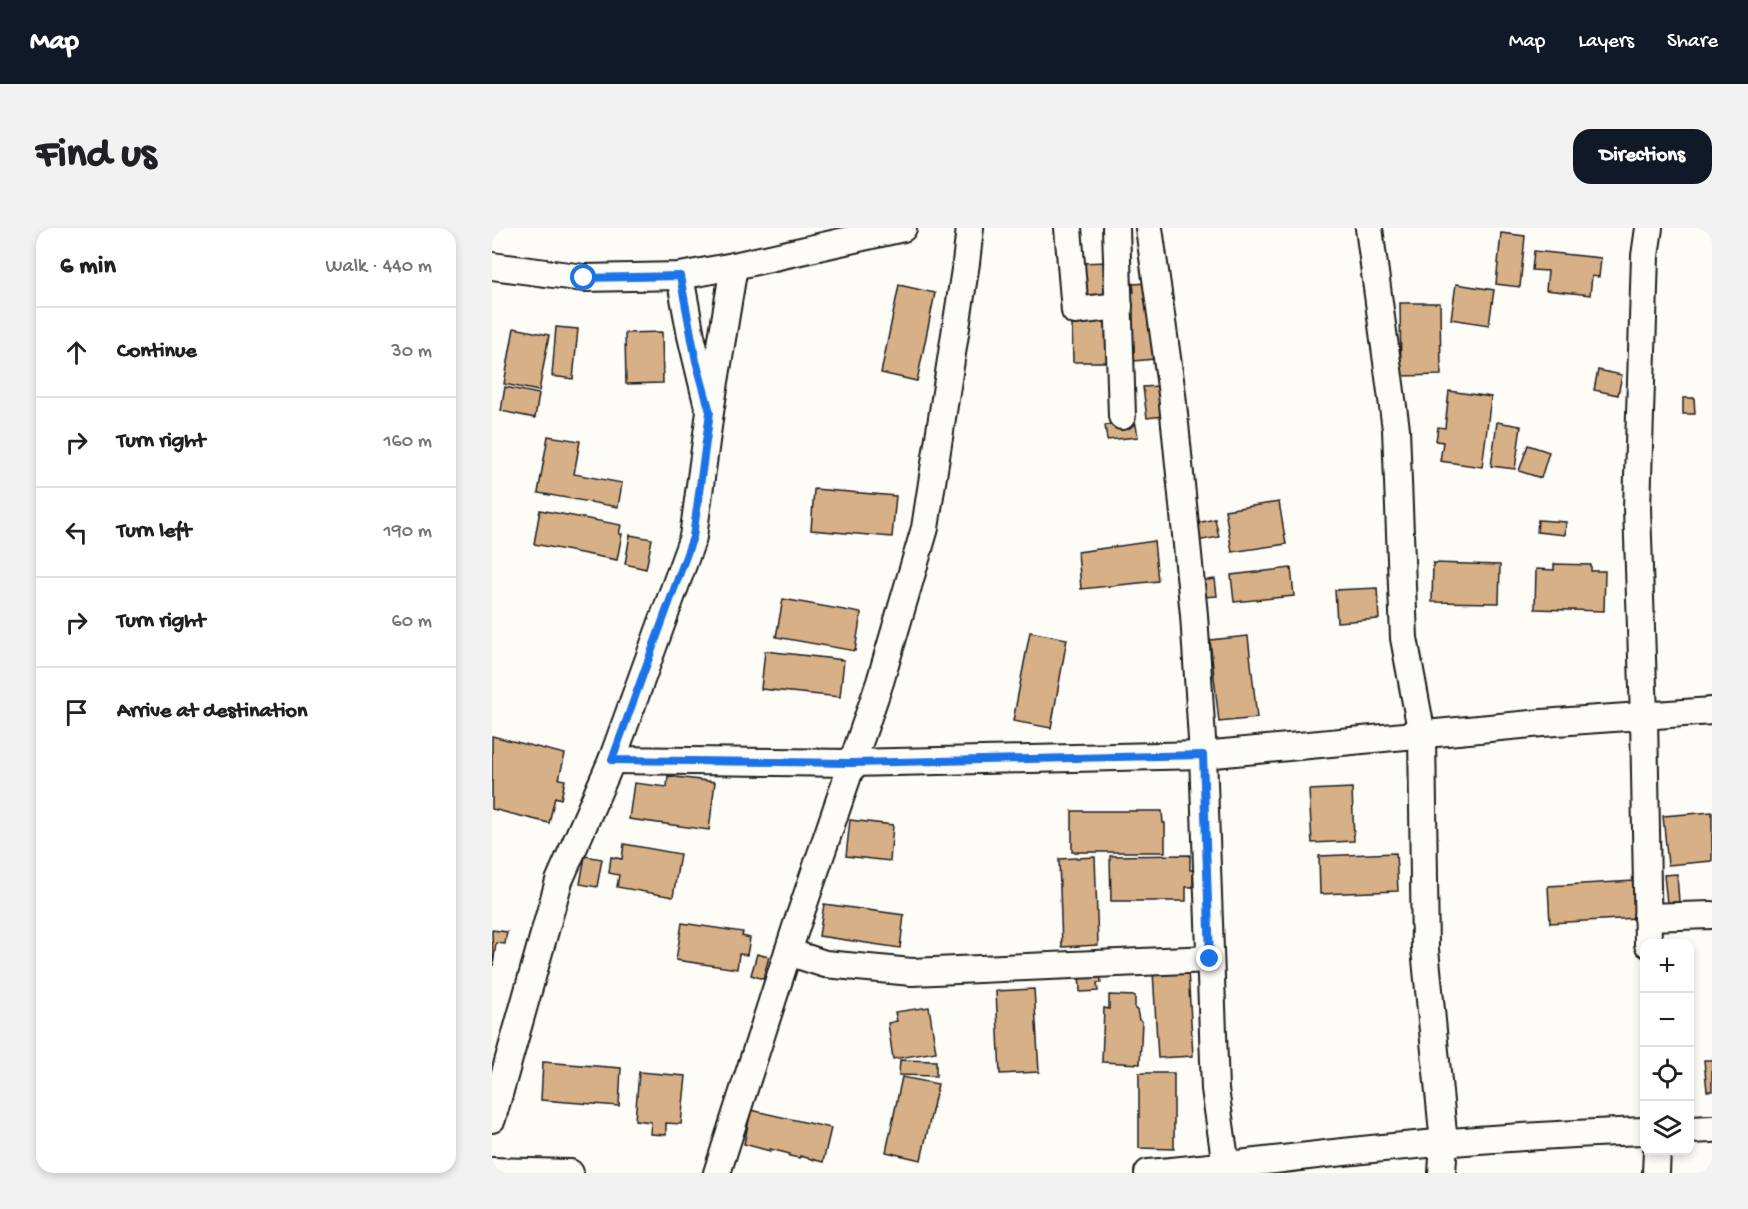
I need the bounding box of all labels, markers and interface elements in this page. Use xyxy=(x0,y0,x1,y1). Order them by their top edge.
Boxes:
text: Map xyxy=(30,26,79,59)
text: Map xyxy=(1509,30,1545,55)
text: Layers xyxy=(1578,30,1634,55)
text: Share xyxy=(1667,30,1718,55)
button: Directions xyxy=(1573,129,1712,184)
text: Find us xyxy=(36,132,156,181)
text: 6 min xyxy=(60,252,116,283)
text: Walk · 440 m xyxy=(326,256,432,279)
route start xyxy=(570,264,596,290)
icon: ahead xyxy=(60,336,93,369)
text: Continue xyxy=(117,339,197,365)
text: 30 m xyxy=(391,341,432,364)
icon: right xyxy=(60,426,93,459)
text: Turn right xyxy=(117,429,205,455)
text: 160 m xyxy=(383,431,432,454)
icon: left xyxy=(60,516,93,549)
text: Turn left xyxy=(117,519,191,545)
text: 190 m xyxy=(384,521,432,544)
icon: right xyxy=(60,606,93,639)
text: Turn right xyxy=(117,609,205,635)
text: 60 m xyxy=(392,611,432,634)
icon: arrive xyxy=(60,696,93,729)
text: Arrive at destination xyxy=(117,699,307,725)
map controls xyxy=(1640,939,1694,1155)
button: + xyxy=(1640,939,1694,993)
route end xyxy=(1196,945,1222,971)
button: − xyxy=(1640,993,1694,1047)
button: locate xyxy=(1640,1047,1694,1101)
button: layers xyxy=(1640,1101,1694,1155)

